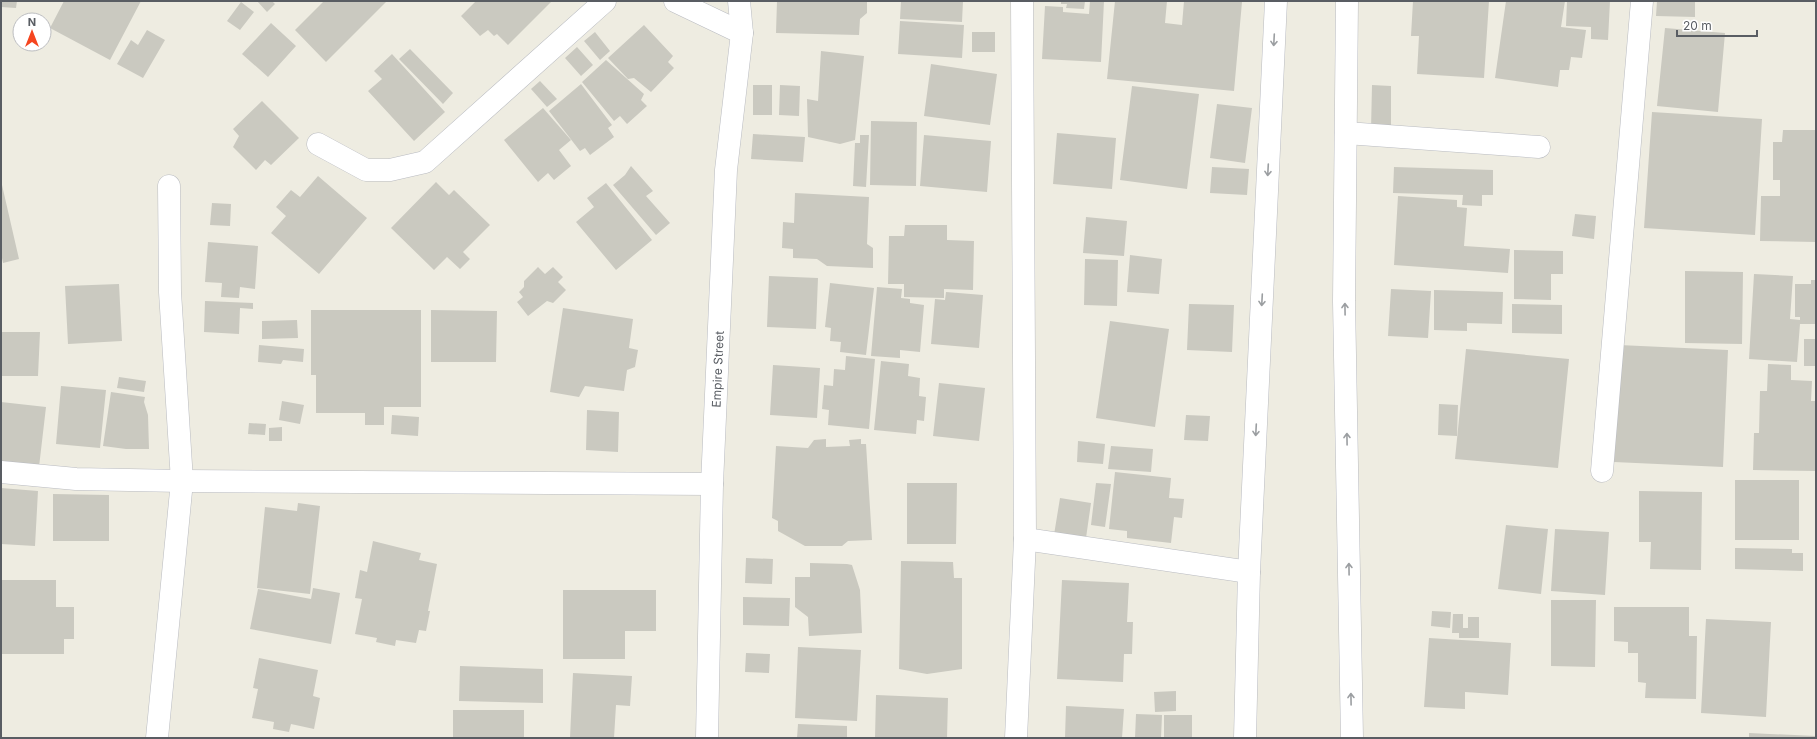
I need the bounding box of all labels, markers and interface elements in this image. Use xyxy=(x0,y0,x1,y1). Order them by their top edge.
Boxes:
north arrow xyxy=(12,12,52,52)
scale bar xyxy=(1677,12,1757,38)
text: N xyxy=(28,15,36,29)
text: 20 m xyxy=(1683,18,1712,33)
one-way arrow xyxy=(1271,33,1278,46)
one-way arrow xyxy=(1264,163,1272,176)
one-way arrow xyxy=(1258,293,1266,306)
one-way arrow xyxy=(1341,303,1348,316)
street label: Empire Street xyxy=(708,331,726,408)
one-way arrow xyxy=(1252,423,1259,436)
one-way arrow xyxy=(1343,433,1351,446)
one-way arrow xyxy=(1345,563,1353,576)
one-way arrow xyxy=(1347,693,1355,706)

